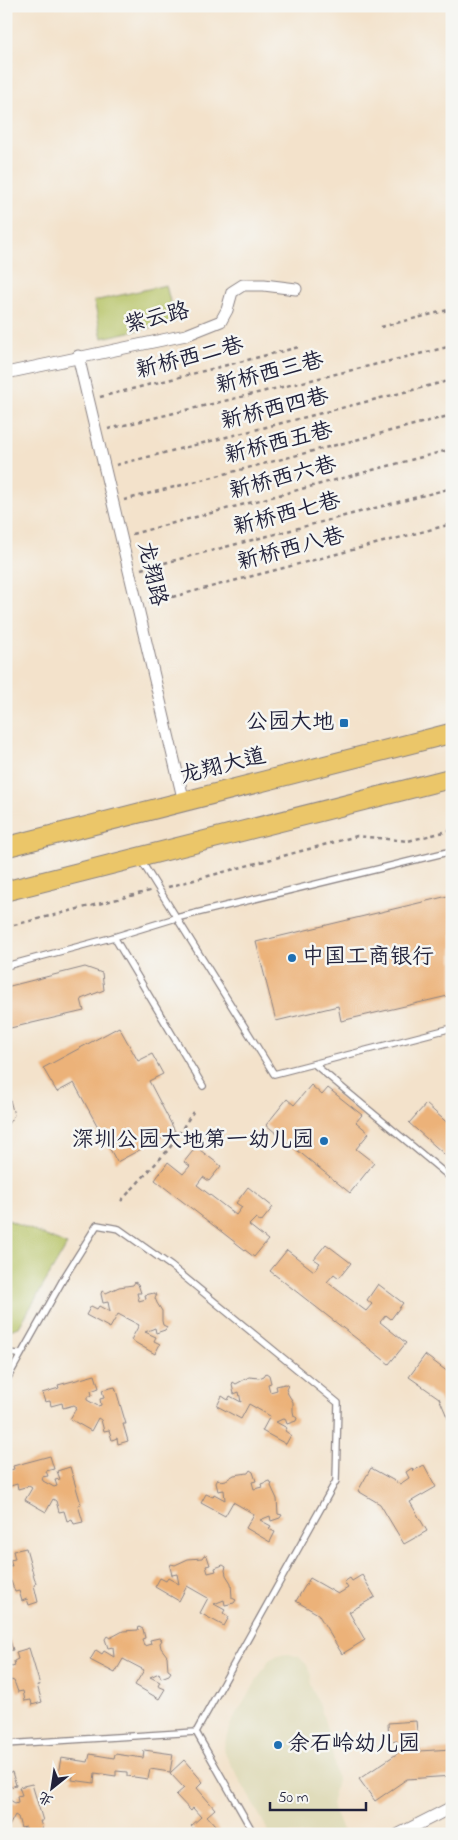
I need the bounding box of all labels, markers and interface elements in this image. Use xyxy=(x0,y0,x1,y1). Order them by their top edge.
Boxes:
street label: 紫云路 xyxy=(121,295,193,343)
street label: 新桥西二巷 xyxy=(133,330,247,388)
street label: 新桥西三巷 xyxy=(213,345,327,403)
street label: 新桥西四巷 xyxy=(218,381,332,439)
street label: 新桥西五巷 xyxy=(222,415,336,473)
street label: 新桥西六巷 xyxy=(226,449,340,509)
street label: 新桥西七巷 xyxy=(230,485,344,545)
street label: 新桥西八巷 xyxy=(234,520,348,580)
street label: 龙翔路 xyxy=(128,538,174,610)
place label: 公园大地 xyxy=(246,707,334,739)
marker: 公园大地 xyxy=(338,717,350,729)
street label: 龙翔大道 xyxy=(176,741,270,793)
place label: 中国工商银行 xyxy=(302,942,434,974)
marker: 中国工商银行 xyxy=(286,952,298,964)
place label: 深圳公园大地第一幼儿园 xyxy=(72,1125,314,1157)
marker: 深圳公园大地第一幼儿园 xyxy=(318,1135,330,1147)
place label: 余石岭幼儿园 xyxy=(288,1729,420,1761)
marker: 余石岭幼儿园 xyxy=(272,1739,284,1751)
north arrow xyxy=(28,1762,78,1812)
scale bar xyxy=(270,1780,367,1812)
text: 北 xyxy=(35,1785,58,1811)
text: 50 m xyxy=(278,1787,309,1809)

